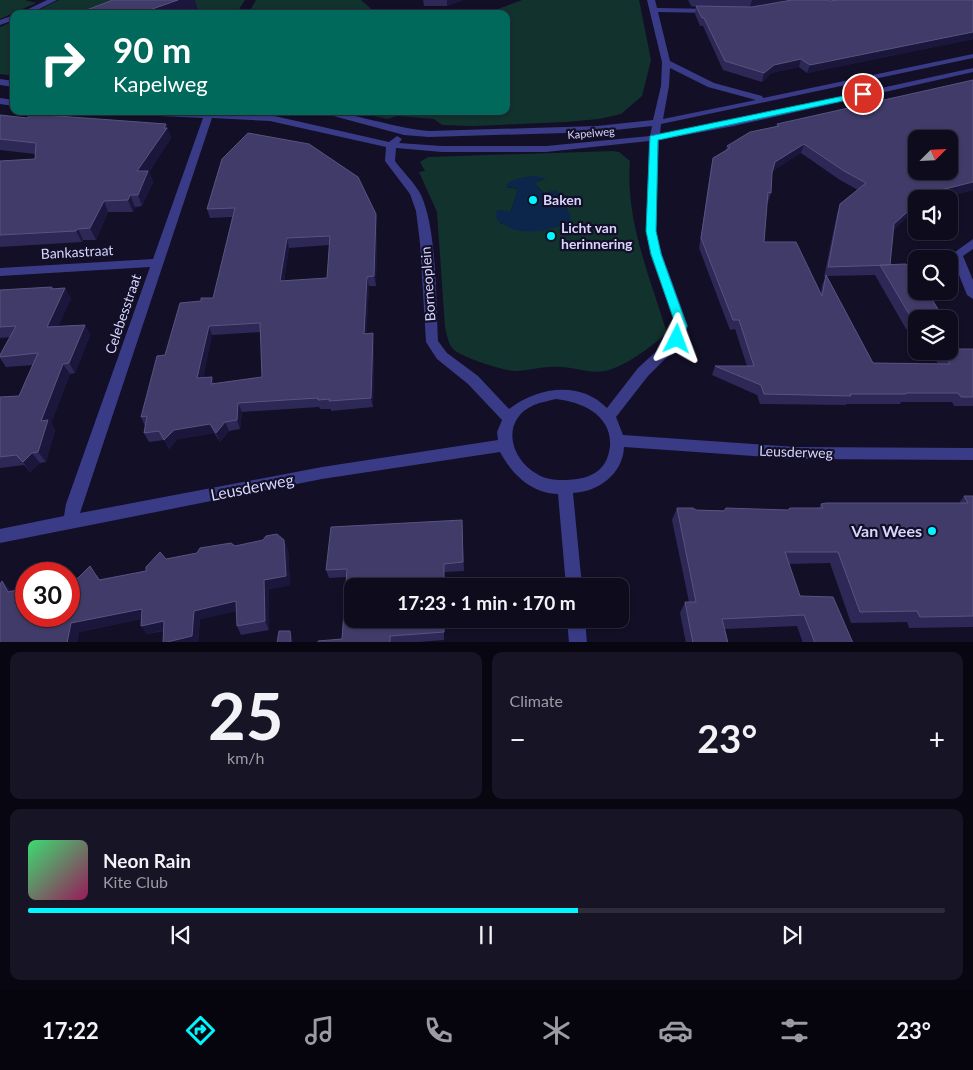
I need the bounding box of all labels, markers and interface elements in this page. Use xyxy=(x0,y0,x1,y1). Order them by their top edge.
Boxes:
text: 90 m xyxy=(113,28,191,70)
icon: right xyxy=(30,30,95,95)
text: Kapelweg xyxy=(113,70,208,97)
pin xyxy=(842,73,884,115)
icon: arrive xyxy=(849,80,877,108)
street label: Kapelweg xyxy=(567,124,615,141)
north arrow xyxy=(908,130,958,180)
map controls xyxy=(908,130,958,360)
button: sound xyxy=(908,190,958,240)
place label: Baken xyxy=(543,191,582,208)
marker: Baken xyxy=(527,194,539,206)
place label: Licht van herinnering xyxy=(561,219,633,252)
marker: Licht van herinnering xyxy=(545,230,557,242)
street label: Bankastraat xyxy=(40,241,114,262)
street label: Borneoplein xyxy=(416,246,439,322)
button: search xyxy=(908,250,958,300)
street label: Celebesstraat xyxy=(101,272,144,356)
button: layers xyxy=(908,310,958,360)
position arrow xyxy=(650,312,702,364)
street label: Leusderweg xyxy=(759,442,833,461)
street label: Leusderweg xyxy=(209,469,295,504)
place label: Van Wees xyxy=(850,521,922,540)
marker: Van Wees xyxy=(926,525,938,537)
speed limit sign: 30 xyxy=(15,562,80,627)
text: 17:23 · 1 min · 170 m xyxy=(397,591,576,614)
text: 25 xyxy=(208,676,283,754)
text: Climate xyxy=(510,691,563,710)
text: 23° xyxy=(697,715,757,761)
text: − xyxy=(510,722,526,756)
text: + xyxy=(929,722,945,756)
text: km/h xyxy=(227,748,264,767)
text: Neon Rain xyxy=(103,849,191,872)
text: Kite Club xyxy=(103,872,168,891)
icon: previous xyxy=(167,921,195,949)
icon: pause xyxy=(472,921,500,949)
icon: next xyxy=(778,921,806,949)
icon: directions xyxy=(183,1013,218,1048)
icon: music xyxy=(302,1013,337,1048)
icon: phone xyxy=(421,1013,456,1048)
icon: climate xyxy=(539,1013,574,1048)
icon: car xyxy=(658,1013,693,1048)
icon: filters xyxy=(777,1013,812,1048)
text: 17:22 xyxy=(42,1017,99,1044)
text: 23° xyxy=(896,1017,931,1044)

